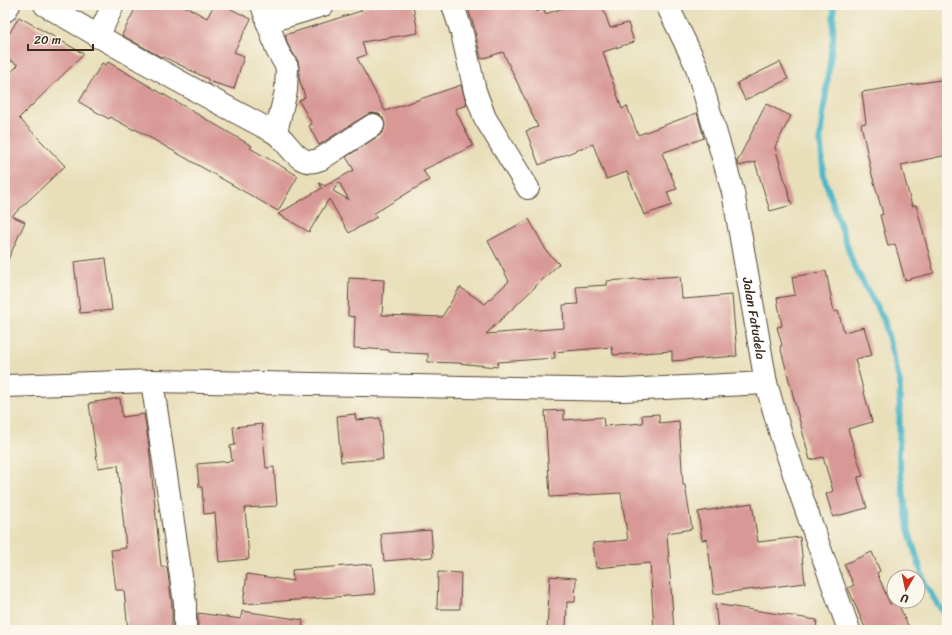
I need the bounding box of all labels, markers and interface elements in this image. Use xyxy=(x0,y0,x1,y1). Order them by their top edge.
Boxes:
scale bar xyxy=(28,26,93,52)
text: 20 m xyxy=(34,29,61,51)
street label: Jalan Fatudela xyxy=(736,274,773,361)
north arrow xyxy=(886,569,926,609)
text: U xyxy=(899,588,910,608)

